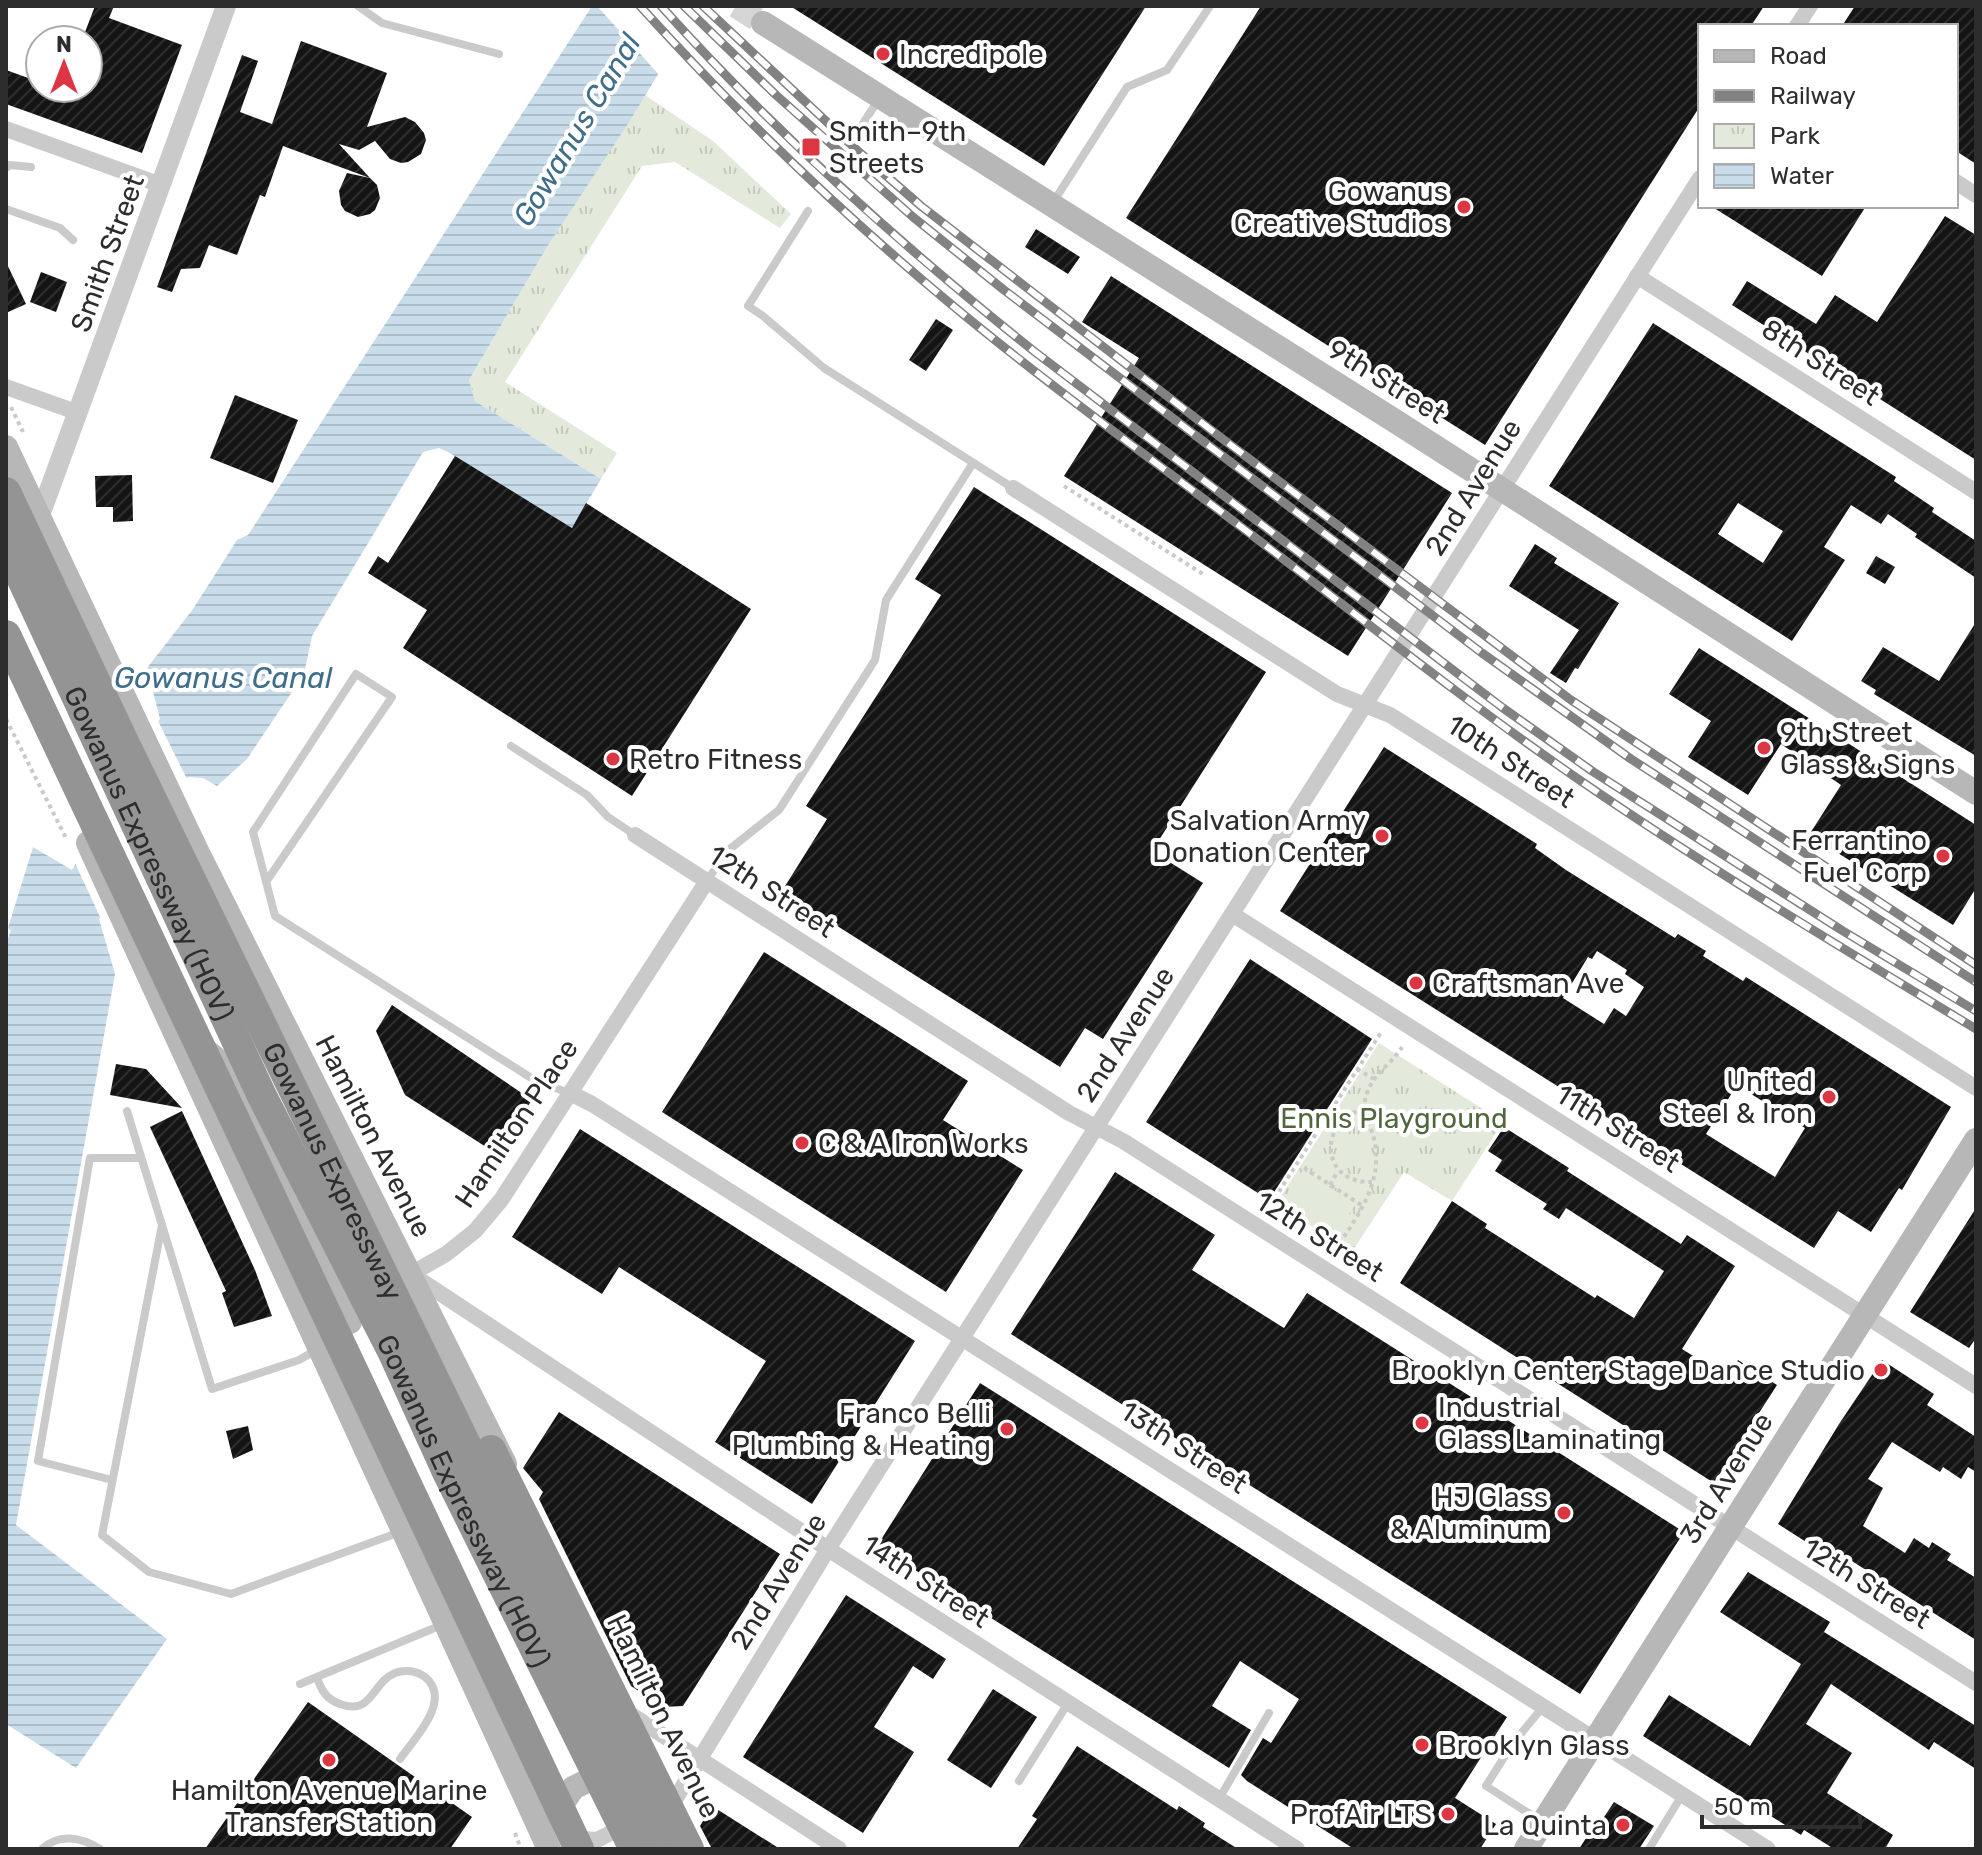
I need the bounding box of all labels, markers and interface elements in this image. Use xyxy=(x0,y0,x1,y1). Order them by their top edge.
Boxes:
north arrow xyxy=(24,24,104,104)
legend xyxy=(1698,24,1958,208)
water label: Gowanus Canal xyxy=(505,27,649,233)
text: N xyxy=(56,31,72,58)
place label: Incredipole xyxy=(899,38,1044,71)
text: Road xyxy=(1770,42,1827,70)
marker: Incredipole xyxy=(874,45,892,63)
text: Railway xyxy=(1770,82,1856,110)
place label: Smith–9th Streets xyxy=(829,115,966,180)
text: Park xyxy=(1770,122,1821,150)
marker: Smith–9th Streets xyxy=(800,136,822,158)
text: Water xyxy=(1770,162,1834,190)
street label: Smith Street xyxy=(64,170,151,336)
place label: Gowanus Creative Studios xyxy=(1234,175,1448,240)
marker: Gowanus Creative Studios xyxy=(1455,198,1473,216)
street label: 8th Street xyxy=(1756,312,1886,413)
street label: 9th Street xyxy=(1322,332,1452,431)
street label: 2nd Avenue xyxy=(1419,413,1528,561)
water label: Gowanus Canal xyxy=(114,660,333,696)
street label: Gowanus Expressway (HOV) xyxy=(57,681,241,1026)
street label: 10th Street xyxy=(1441,708,1581,815)
place label: 9th Street Glass & Signs xyxy=(1780,716,1955,781)
marker: 9th Street Glass & Signs xyxy=(1755,739,1773,757)
place label: Retro Fitness xyxy=(629,743,802,776)
marker: Retro Fitness xyxy=(604,750,622,768)
place label: Salvation Army Donation Center xyxy=(1152,804,1366,869)
place label: Ferrantino Fuel Corp xyxy=(1791,824,1927,889)
marker: Salvation Army Donation Center xyxy=(1373,827,1391,845)
street label: 12th Street xyxy=(702,838,841,945)
marker: Ferrantino Fuel Corp xyxy=(1934,847,1952,865)
street label: 2nd Avenue xyxy=(1070,961,1181,1108)
place label: Craftsman Ave xyxy=(1432,967,1624,1000)
marker: Craftsman Ave xyxy=(1407,974,1425,992)
street label: Hamilton Avenue xyxy=(308,1030,439,1243)
street label: Hamilton Place xyxy=(448,1033,585,1214)
street label: Gowanus Expressway xyxy=(256,1037,409,1306)
place label: United Steel & Iron xyxy=(1662,1065,1813,1130)
street label: 11th Street xyxy=(1550,1077,1686,1179)
marker: United Steel & Iron xyxy=(1820,1088,1838,1106)
park label: Ennis Playground xyxy=(1280,1102,1508,1135)
place label: C & A Iron Works xyxy=(818,1127,1028,1160)
marker: C & A Iron Works xyxy=(793,1134,811,1152)
street label: 12th Street xyxy=(1250,1184,1390,1289)
street label: Gowanus Expressway (HOV) xyxy=(369,1329,557,1673)
place label: Brooklyn Center Stage Dance Studio xyxy=(1391,1354,1865,1387)
marker: Brooklyn Center Stage Dance Studio xyxy=(1872,1361,1890,1379)
place label: Industrial Glass Laminating xyxy=(1438,1391,1661,1456)
street label: 13th Street xyxy=(1114,1394,1253,1501)
place label: Franco Belli Plumbing & Heating xyxy=(732,1397,991,1462)
street label: 3rd Avenue xyxy=(1673,1407,1780,1550)
marker: Industrial Glass Laminating xyxy=(1413,1414,1431,1432)
marker: Franco Belli Plumbing & Heating xyxy=(998,1420,1016,1438)
place label: HJ Glass & Aluminum xyxy=(1390,1481,1548,1546)
marker: HJ Glass & Aluminum xyxy=(1555,1504,1573,1522)
street label: 2nd Avenue xyxy=(724,1507,833,1655)
street label: 14th Street xyxy=(856,1528,996,1635)
street label: 12th Street xyxy=(1797,1531,1937,1636)
street label: Hamilton Avenue xyxy=(600,1609,727,1823)
place label: Brooklyn Glass xyxy=(1438,1729,1630,1762)
marker: Brooklyn Glass xyxy=(1413,1736,1431,1754)
marker: Hamilton Avenue Marine Transfer Station xyxy=(320,1751,338,1769)
place label: Hamilton Avenue Marine Transfer Station xyxy=(171,1774,487,1839)
scale bar xyxy=(1702,1779,1860,1829)
text: 50 m xyxy=(1714,1793,1771,1821)
place label: ProfAir LTS xyxy=(1290,1798,1432,1831)
marker: ProfAir LTS xyxy=(1439,1805,1457,1823)
place label: La Quinta xyxy=(1483,1809,1607,1842)
marker: La Quinta xyxy=(1614,1816,1632,1834)

